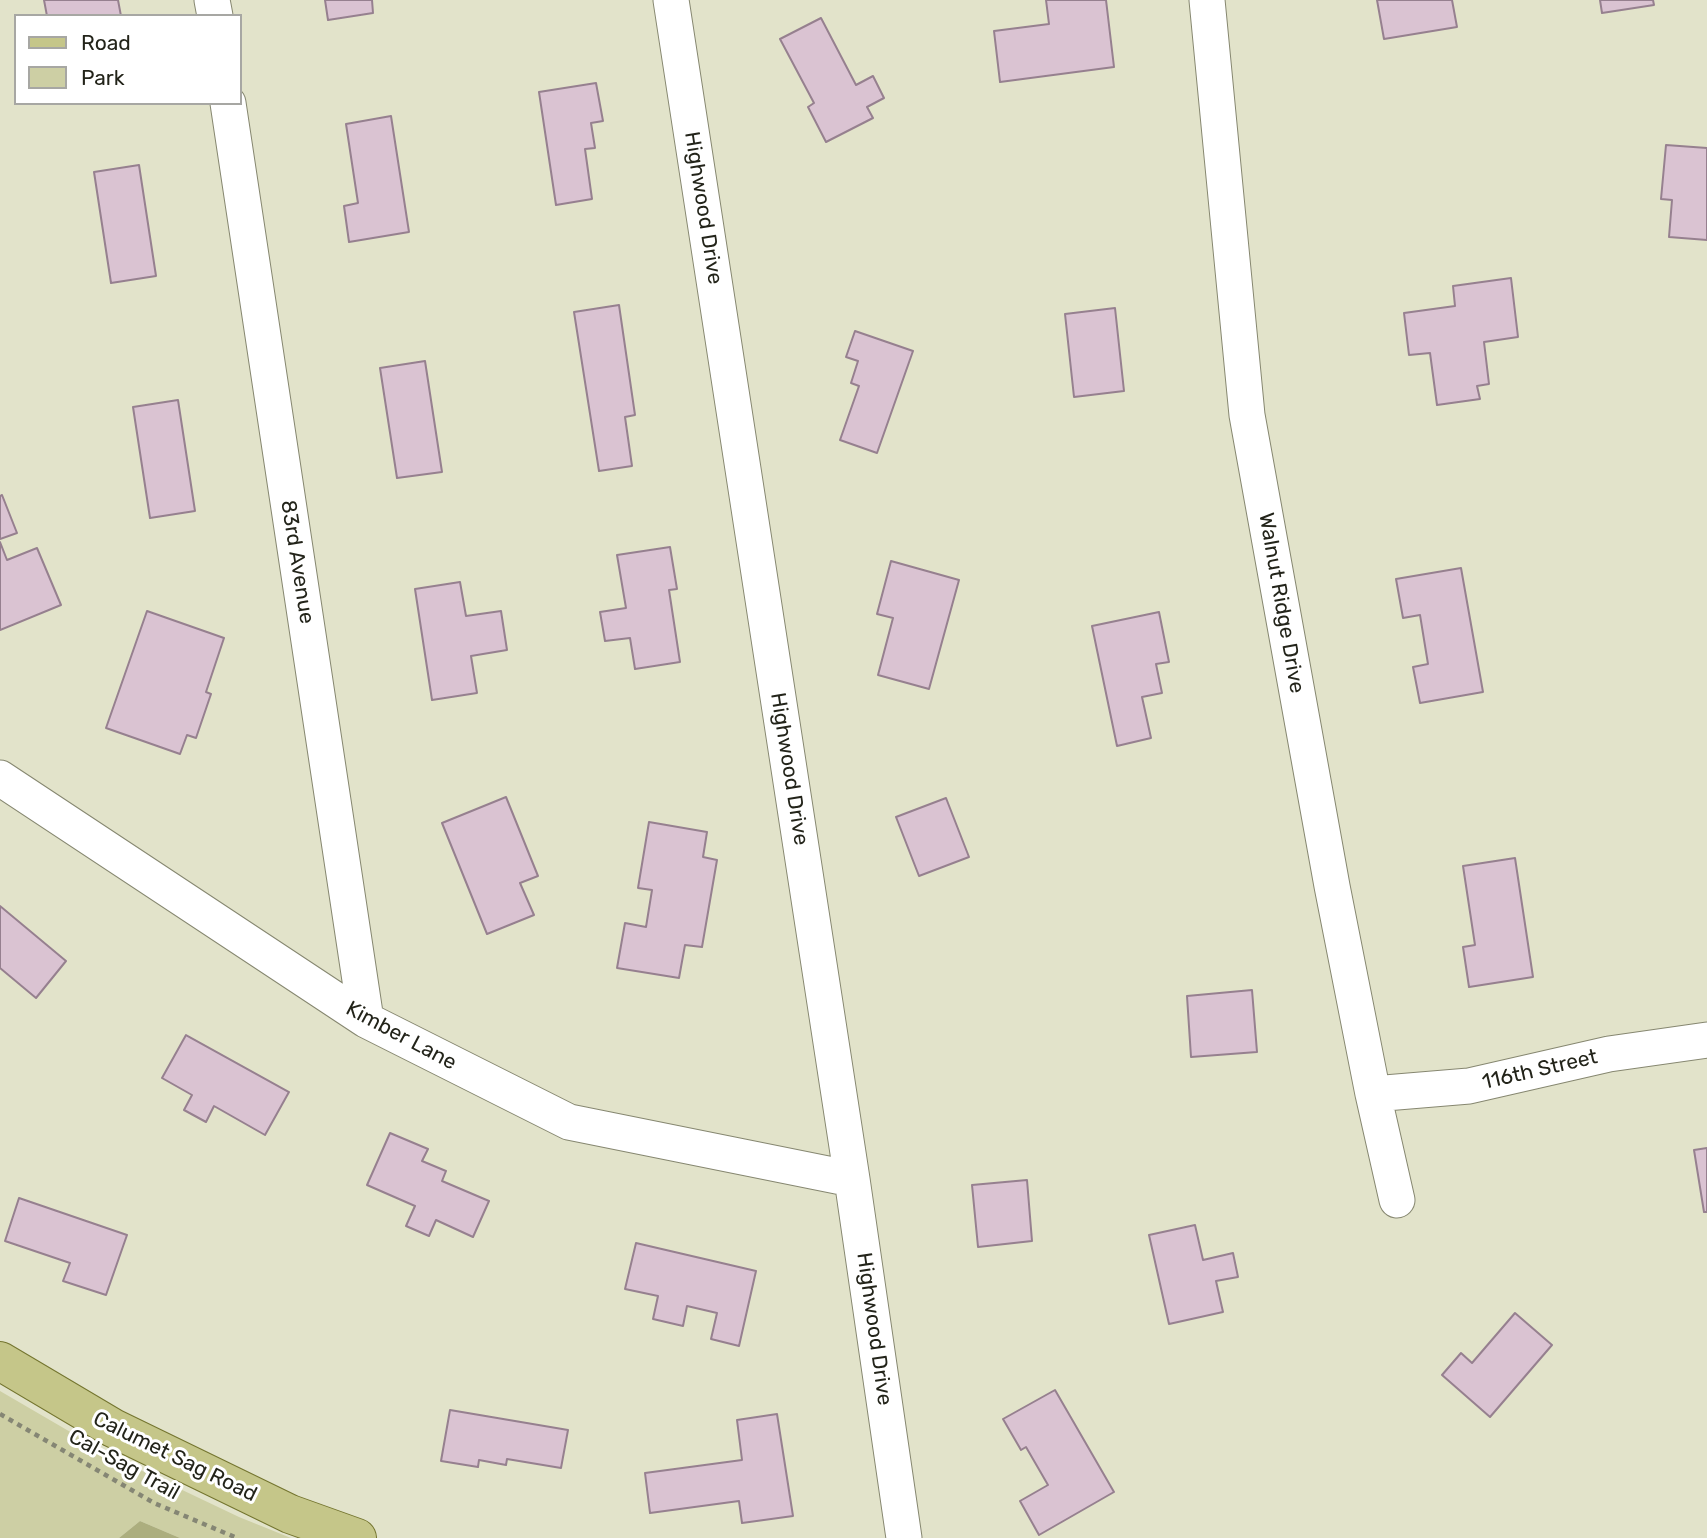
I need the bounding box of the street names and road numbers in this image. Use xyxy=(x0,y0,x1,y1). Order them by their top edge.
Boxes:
street label: Highwood Drive xyxy=(679,130,727,286)
street label: 83rd Avenue xyxy=(275,498,319,626)
street label: Walnut Ridge Drive xyxy=(1253,511,1309,695)
street label: Highwood Drive xyxy=(765,691,813,847)
street label: Kimber Lane xyxy=(341,996,461,1076)
street label: 116th Street xyxy=(1480,1045,1600,1095)
street label: Highwood Drive xyxy=(851,1251,897,1407)
street label: Calumet Sag Road xyxy=(89,1406,261,1508)
street label: Cal-Sag Trail xyxy=(64,1424,184,1506)

